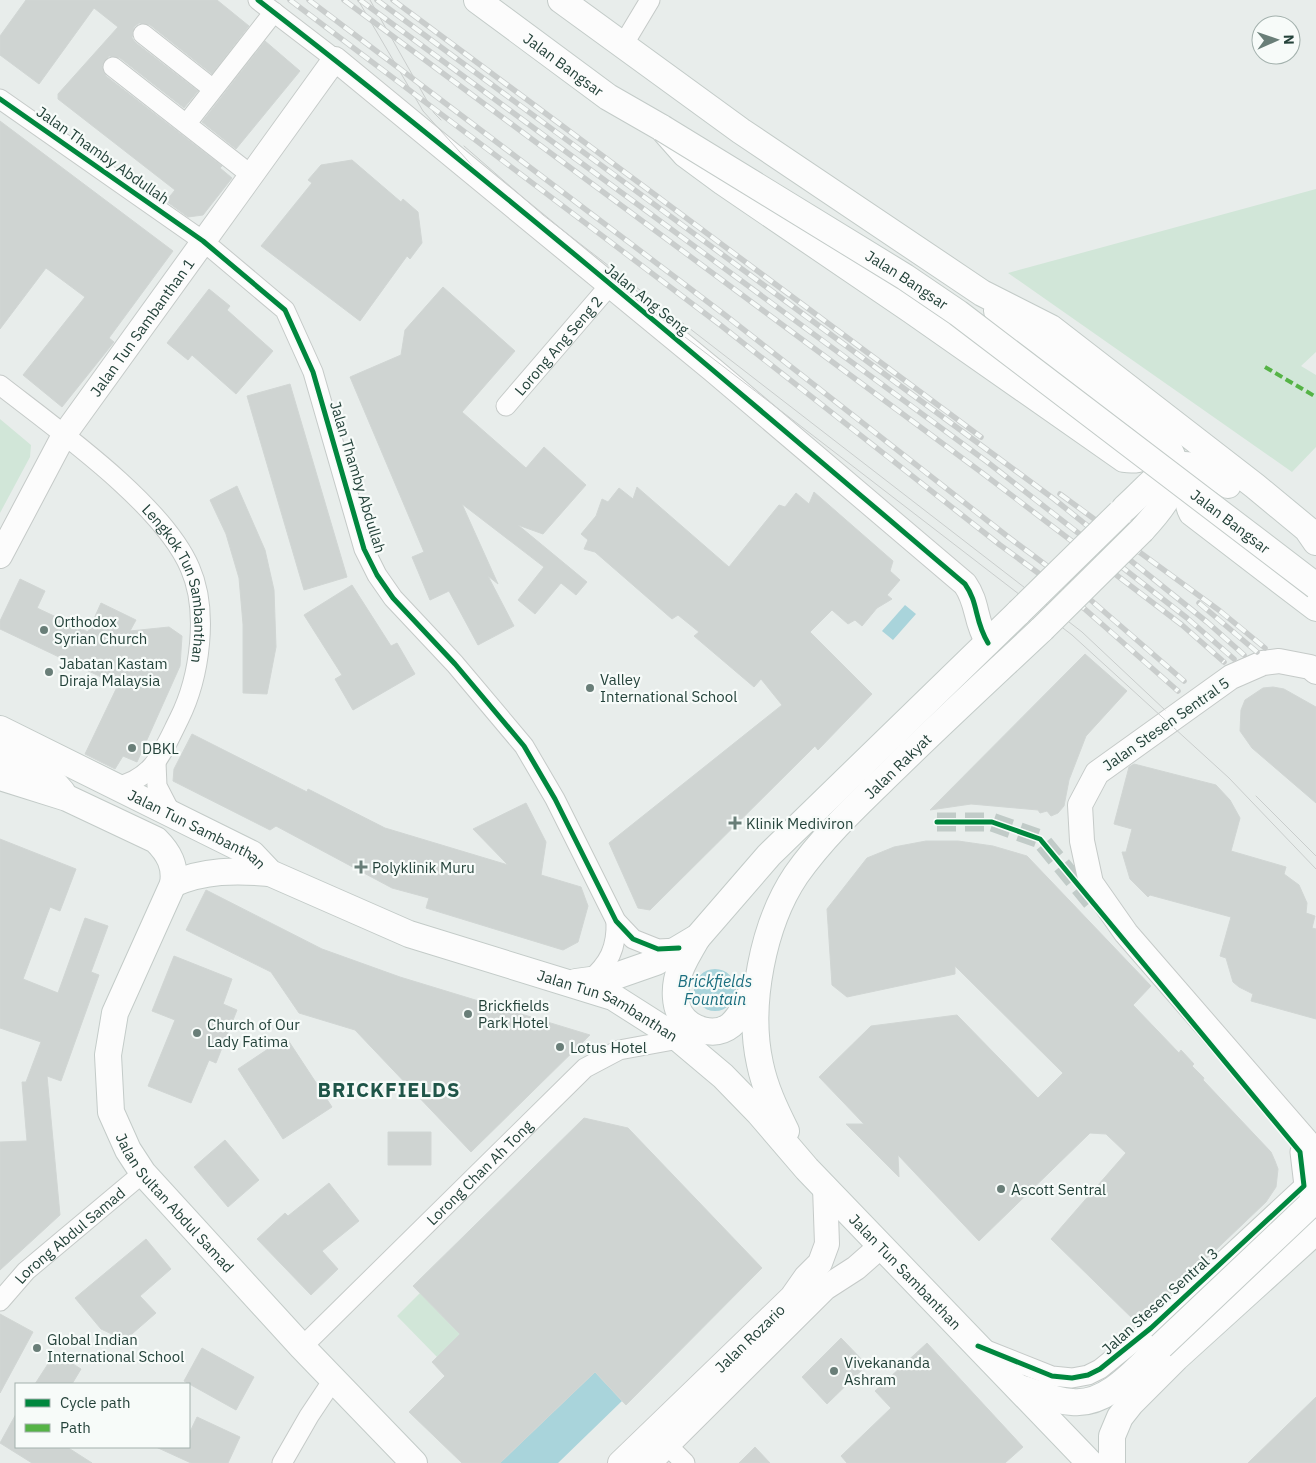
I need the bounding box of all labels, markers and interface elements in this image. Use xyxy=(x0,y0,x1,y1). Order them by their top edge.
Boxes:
north arrow xyxy=(1251,15,1301,65)
street label: Jalan Bangsar xyxy=(520,28,608,100)
text: N xyxy=(1280,34,1298,45)
street label: Jalan Thamby Abdullah xyxy=(33,102,173,208)
street label: Jalan Bangsar xyxy=(862,246,952,313)
street label: Jalan Tun Sambanthan 1 xyxy=(86,254,198,400)
street label: Jalan Ang Seng xyxy=(601,259,693,339)
street label: Lorong Ang Seng 2 xyxy=(510,292,606,399)
street label: Jalan Thamby Abdullah xyxy=(326,399,390,555)
street label: Jalan Bangsar xyxy=(1187,485,1275,558)
street label: Lengkok Tun Sambanthan xyxy=(138,500,210,665)
place label: Orthodox Syrian Church xyxy=(54,612,147,648)
marker: Orthodox Syrian Church xyxy=(38,624,50,636)
place label: Jabatan Kastam Diraja Malaysia xyxy=(59,654,168,690)
marker: Jabatan Kastam Diraja Malaysia xyxy=(43,666,55,678)
place label: Valley International School xyxy=(600,670,737,706)
street label: Jalan Stesen Sentral 5 xyxy=(1099,673,1233,775)
marker: Valley International School xyxy=(584,682,596,694)
street label: Jalan Rakyat xyxy=(860,729,935,803)
place label: DBKL xyxy=(142,739,179,758)
marker: DBKL xyxy=(126,742,138,754)
street label: Jalan Tun Sambanthan xyxy=(125,785,270,873)
place label: Klinik Mediviron xyxy=(746,814,853,833)
marker: Klinik Mediviron xyxy=(728,816,742,830)
place label: Polyklinik Muru xyxy=(372,858,475,877)
marker: Polyklinik Muru xyxy=(354,860,368,874)
street label: Jalan Tun Sambanthan xyxy=(535,965,681,1045)
water label: Brickfields Fountain xyxy=(678,971,752,1009)
place label: Brickfields Park Hotel xyxy=(478,996,549,1032)
marker: Brickfields Park Hotel xyxy=(462,1008,474,1020)
place label: Church of Our Lady Fatima xyxy=(207,1015,300,1051)
marker: Church of Our Lady Fatima xyxy=(191,1027,203,1039)
place label: Lotus Hotel xyxy=(570,1038,647,1057)
marker: Lotus Hotel xyxy=(554,1041,566,1053)
district label: BRICKFIELDS xyxy=(318,1076,460,1103)
street label: Lorong Chan Ah Tong xyxy=(422,1116,537,1229)
street label: Jalan Sultan Abdul Samad xyxy=(112,1130,238,1276)
place label: Ascott Sentral xyxy=(1011,1180,1106,1199)
street label: Lorong Abdul Samad xyxy=(10,1183,129,1287)
marker: Ascott Sentral xyxy=(995,1183,1007,1195)
street label: Jalan Tun Sambanthan xyxy=(845,1209,966,1333)
street label: Jalan Stesen Sentral 3 xyxy=(1098,1244,1222,1358)
street label: Jalan Rozario xyxy=(710,1300,789,1376)
place label: Global Indian International School xyxy=(47,1330,184,1366)
marker: Global Indian International School xyxy=(31,1342,43,1354)
place label: Vivekananda Ashram xyxy=(844,1353,930,1389)
marker: Vivekananda Ashram xyxy=(828,1365,840,1377)
legend xyxy=(15,1383,190,1448)
text: Cycle path xyxy=(60,1393,131,1412)
text: Path xyxy=(60,1418,91,1437)

